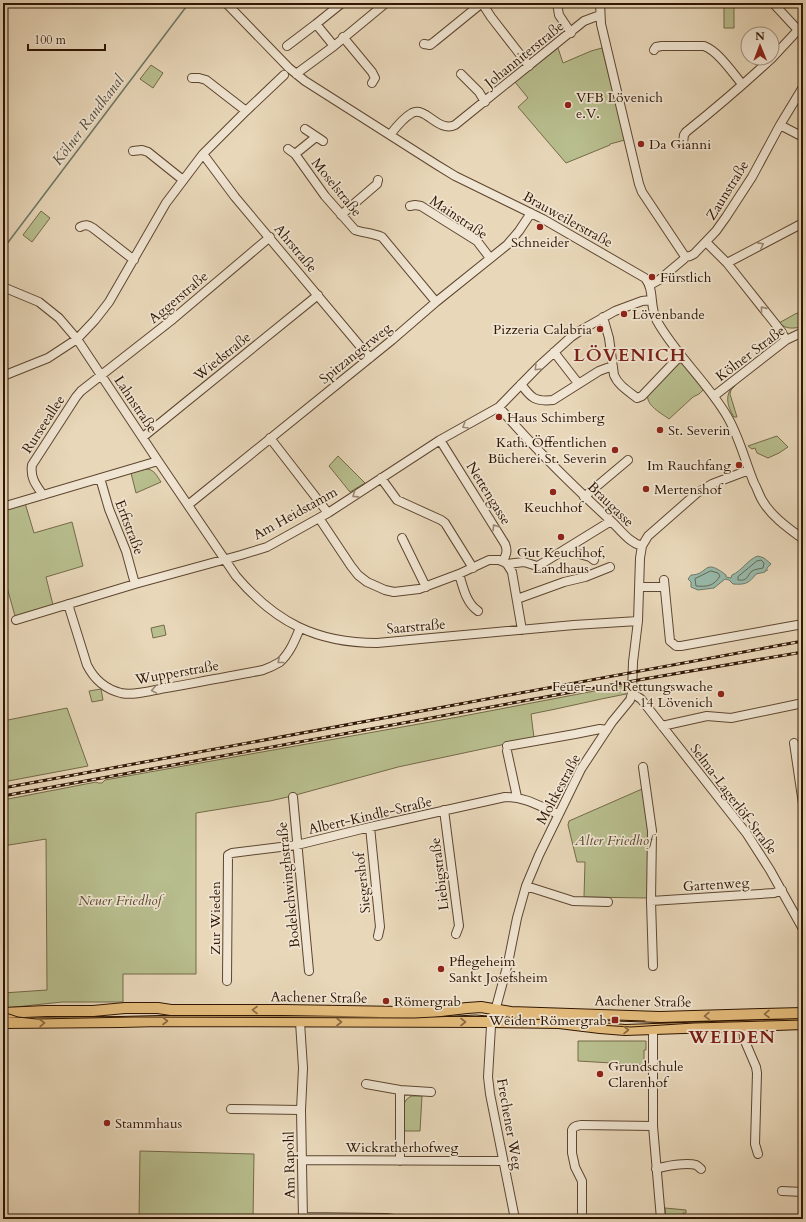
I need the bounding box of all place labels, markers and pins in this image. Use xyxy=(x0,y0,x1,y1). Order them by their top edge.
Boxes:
place label: VFB Lövenich e.V. xyxy=(576,88,663,123)
marker: VFB Lövenich e.V. xyxy=(563,100,573,110)
place label: Da Gianni xyxy=(649,135,711,154)
marker: Da Gianni xyxy=(636,139,646,149)
marker: Schneider xyxy=(535,222,545,232)
place label: Schneider xyxy=(511,233,570,252)
place label: Fürstlich xyxy=(660,268,712,287)
marker: Fürstlich xyxy=(647,272,657,282)
place label: Lövenbande xyxy=(632,305,705,324)
marker: Lövenbande xyxy=(619,309,629,319)
place label: Pizzeria Calabria xyxy=(493,320,592,339)
marker: Pizzeria Calabria xyxy=(595,324,605,334)
place label: Haus Schimberg xyxy=(507,408,605,427)
marker: Haus Schimberg xyxy=(494,412,504,422)
place label: St. Severin xyxy=(668,421,731,440)
marker: St. Severin xyxy=(655,425,665,435)
place label: Kath. Öffentlichen Bücherei St. Severin xyxy=(488,433,607,468)
marker: Kath. Öffentlichen Bücherei St. Severin xyxy=(610,445,620,455)
place label: Im Rauchfang xyxy=(647,456,731,475)
marker: Im Rauchfang xyxy=(734,460,744,470)
place label: Mertenshof xyxy=(654,480,724,499)
marker: Mertenshof xyxy=(641,484,651,494)
marker: Keuchhof xyxy=(548,487,558,497)
place label: Keuchhof xyxy=(524,498,585,517)
marker: Gut Keuchhof, Landhaus xyxy=(556,532,566,542)
place label: Gut Keuchhof, Landhaus xyxy=(517,543,605,578)
place label: Feuer- und Rettungswache 14 Lövenich xyxy=(552,677,713,712)
marker: Feuer- und Rettungswache 14 Lövenich xyxy=(716,689,726,699)
place label: Pflegeheim Sankt Josefsheim xyxy=(449,952,548,987)
marker: Pflegeheim Sankt Josefsheim xyxy=(436,964,446,974)
place label: Römergrab xyxy=(394,992,461,1011)
marker: Römergrab xyxy=(381,996,391,1006)
place label: Weiden Römergrab xyxy=(488,1011,607,1030)
marker: Weiden Römergrab xyxy=(610,1015,620,1025)
place label: Grundschule Clarenhof xyxy=(608,1057,684,1092)
marker: Grundschule Clarenhof xyxy=(595,1069,605,1079)
place label: Stammhaus xyxy=(115,1114,183,1133)
marker: Stammhaus xyxy=(102,1118,112,1128)

